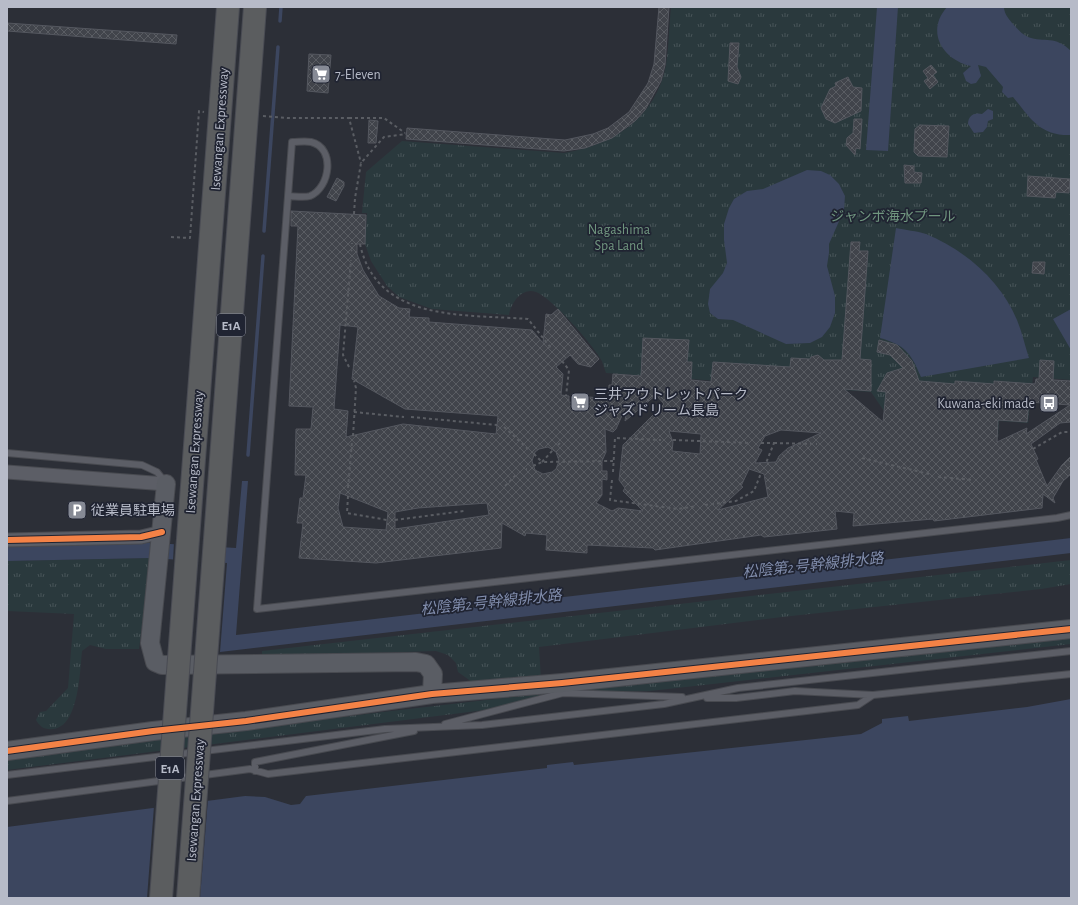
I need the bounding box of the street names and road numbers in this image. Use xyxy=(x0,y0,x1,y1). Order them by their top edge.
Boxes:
street label: Isewangan Expressway xyxy=(209,67,231,191)
road number: E1A xyxy=(217,314,245,336)
street label: Isewangan Expressway xyxy=(184,390,206,514)
street label: Isewangan Expressway xyxy=(185,738,207,862)
road number: E1A xyxy=(156,757,184,779)

